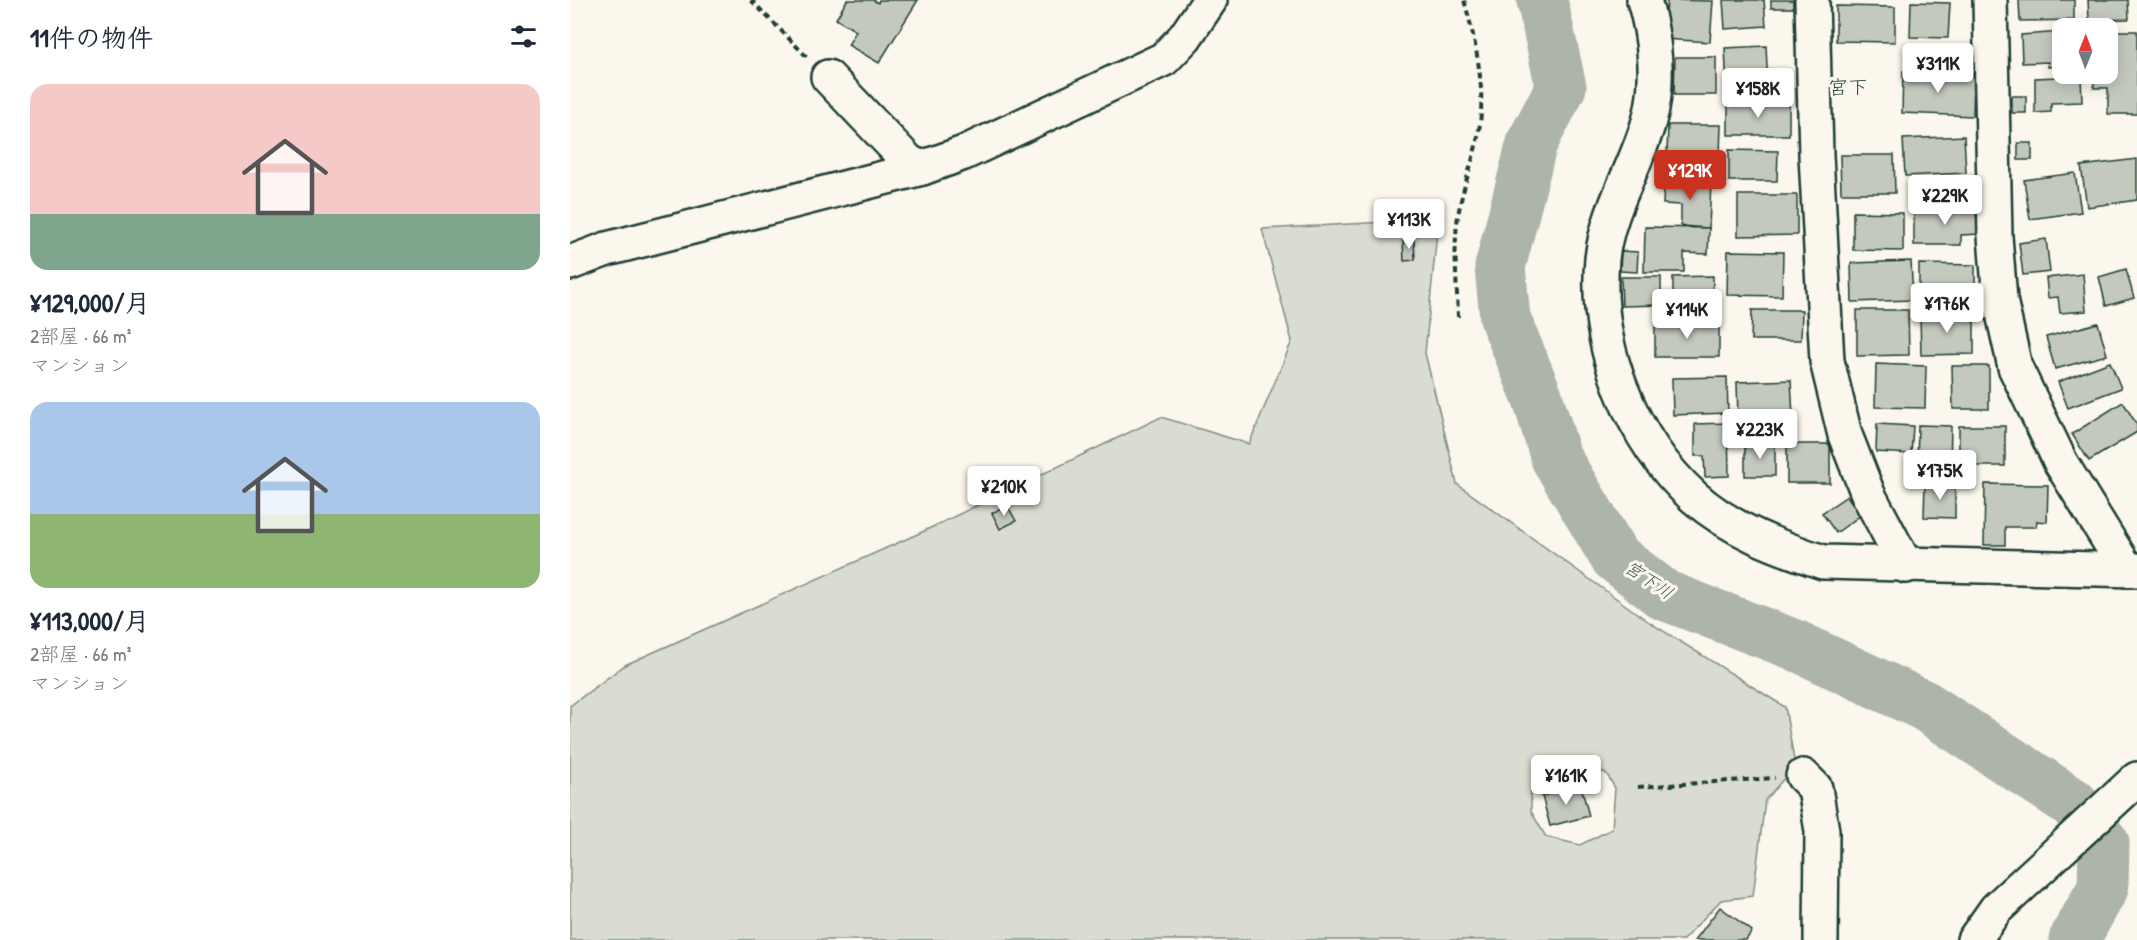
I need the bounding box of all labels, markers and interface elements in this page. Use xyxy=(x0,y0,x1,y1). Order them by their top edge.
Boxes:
north arrow xyxy=(2052,18,2118,84)
map controls xyxy=(2052,18,2118,84)
text: 11件の物件 xyxy=(30,20,153,55)
icon: filters xyxy=(507,20,540,53)
pin: ¥311K xyxy=(1896,43,1980,94)
text: ¥311K xyxy=(1916,49,1960,76)
pin: ¥158K xyxy=(1716,68,1800,119)
district label: 宮下 xyxy=(1828,73,1868,100)
text: ¥158K xyxy=(1736,74,1780,101)
icon: home xyxy=(231,123,339,231)
pin: ¥129K xyxy=(1648,150,1732,201)
text: ¥129K xyxy=(1668,156,1712,183)
pin: ¥229K xyxy=(1903,175,1987,226)
text: ¥229K xyxy=(1922,181,1968,208)
pin: ¥113K xyxy=(1367,199,1451,250)
text: ¥113K xyxy=(1387,205,1431,232)
pin: ¥176K xyxy=(1905,283,1989,334)
text: ¥129,000/月 xyxy=(30,285,150,320)
pin: ¥114K xyxy=(1645,289,1729,340)
text: ¥176K xyxy=(1925,289,1969,316)
text: ¥114K xyxy=(1666,295,1708,322)
text: 2部屋 · 66 m² xyxy=(30,322,131,349)
text: マンション xyxy=(30,351,129,378)
pin: ¥223K xyxy=(1718,409,1802,460)
text: ¥223K xyxy=(1736,415,1784,442)
icon: home xyxy=(231,441,339,549)
pin: ¥175K xyxy=(1898,450,1982,501)
text: ¥175K xyxy=(1917,456,1963,483)
pin: ¥210K xyxy=(962,466,1046,517)
text: ¥210K xyxy=(981,472,1027,499)
water label: 宮下川 xyxy=(1620,554,1679,605)
text: ¥113,000/月 xyxy=(30,603,150,638)
text: 2部屋 · 66 m² xyxy=(30,640,131,667)
text: マンション xyxy=(30,669,129,696)
pin: ¥161K xyxy=(1524,755,1608,806)
text: ¥161K xyxy=(1545,761,1587,788)

